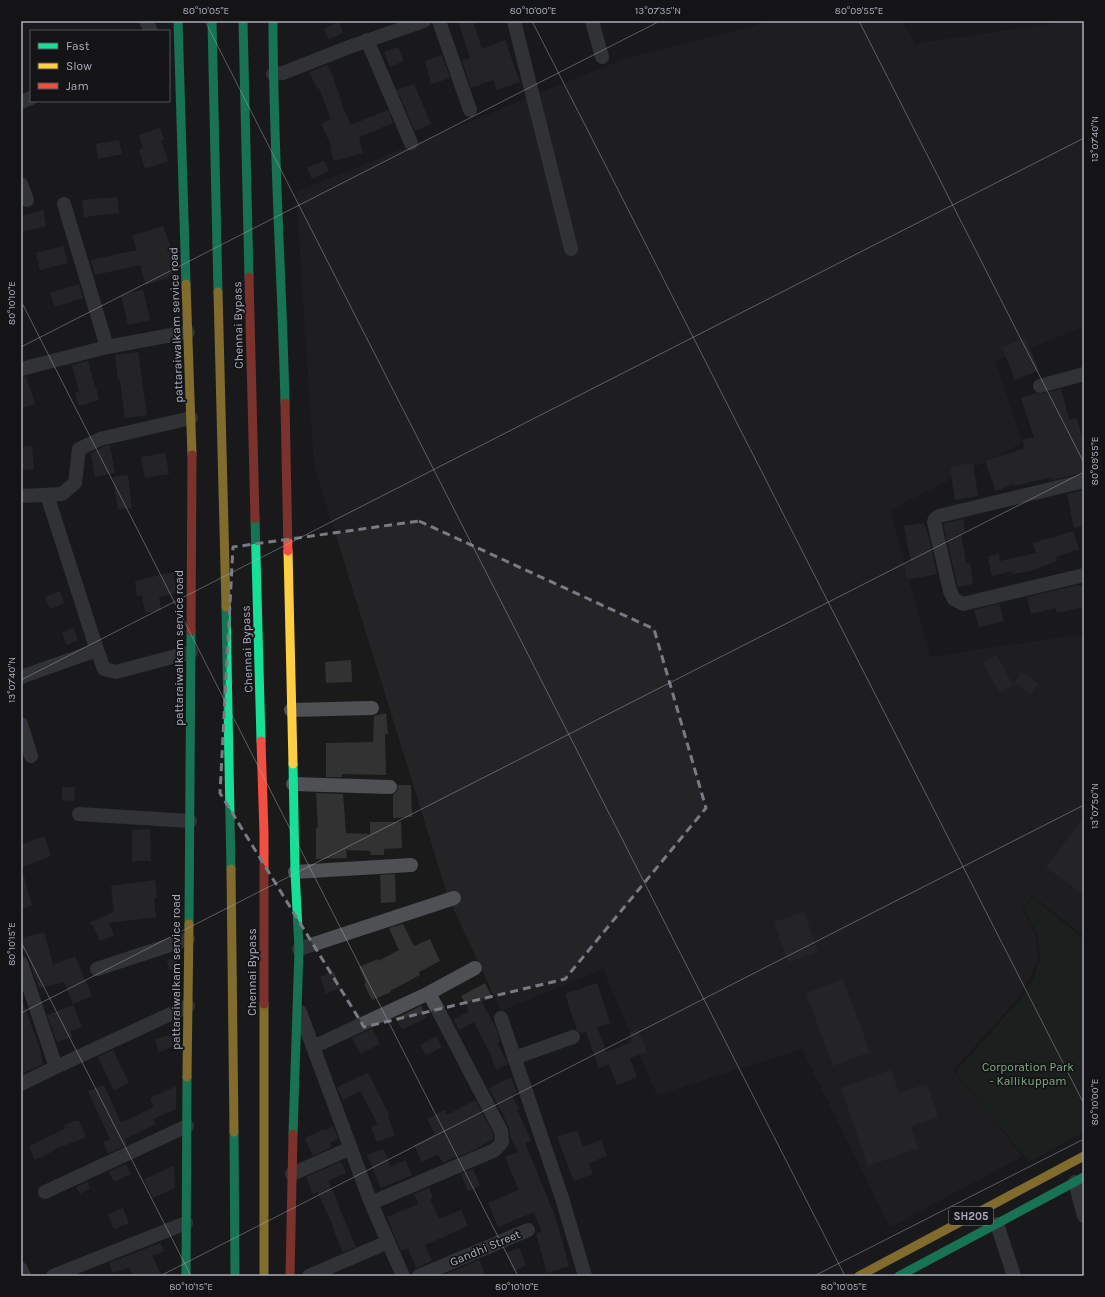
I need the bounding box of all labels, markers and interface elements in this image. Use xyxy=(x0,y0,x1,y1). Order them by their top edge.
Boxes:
text: 80°10'05"E xyxy=(183,5,229,17)
text: 80°10'00"E xyxy=(510,5,556,17)
text: 13°07'35"N xyxy=(635,5,681,17)
text: 80°09'55"E xyxy=(835,5,883,17)
legend xyxy=(30,30,170,102)
text: Fast xyxy=(66,39,90,53)
text: Slow xyxy=(66,59,92,73)
text: Jam xyxy=(66,79,89,93)
text: 13°07'40"N xyxy=(1089,116,1101,162)
street label: pattaraiwalkam service road xyxy=(166,247,186,403)
text: 80°10'10"E xyxy=(6,281,18,325)
street label: Chennai Bypass xyxy=(230,281,246,369)
text: 80°09'55"E xyxy=(1089,437,1101,485)
street label: pattaraiwalkam service road xyxy=(172,570,186,726)
street label: Chennai Bypass xyxy=(238,605,256,693)
text: 13°07'40"N xyxy=(6,657,18,703)
text: 13°07'50"N xyxy=(1089,783,1101,829)
street label: pattaraiwalkam service road xyxy=(169,894,183,1050)
text: 80°10'15"E xyxy=(6,922,18,966)
street label: Chennai Bypass xyxy=(245,928,259,1016)
park label: Corporation Park - Kallikuppam xyxy=(982,1060,1074,1088)
text: 80°10'00"E xyxy=(1089,1079,1101,1125)
road number: SH205 xyxy=(949,1207,993,1225)
street label: Gandhi Street xyxy=(448,1227,523,1269)
text: 80°10'15"E xyxy=(169,1281,213,1293)
text: 80°10'10"E xyxy=(495,1281,539,1293)
text: 80°10'05"E xyxy=(821,1281,867,1293)

